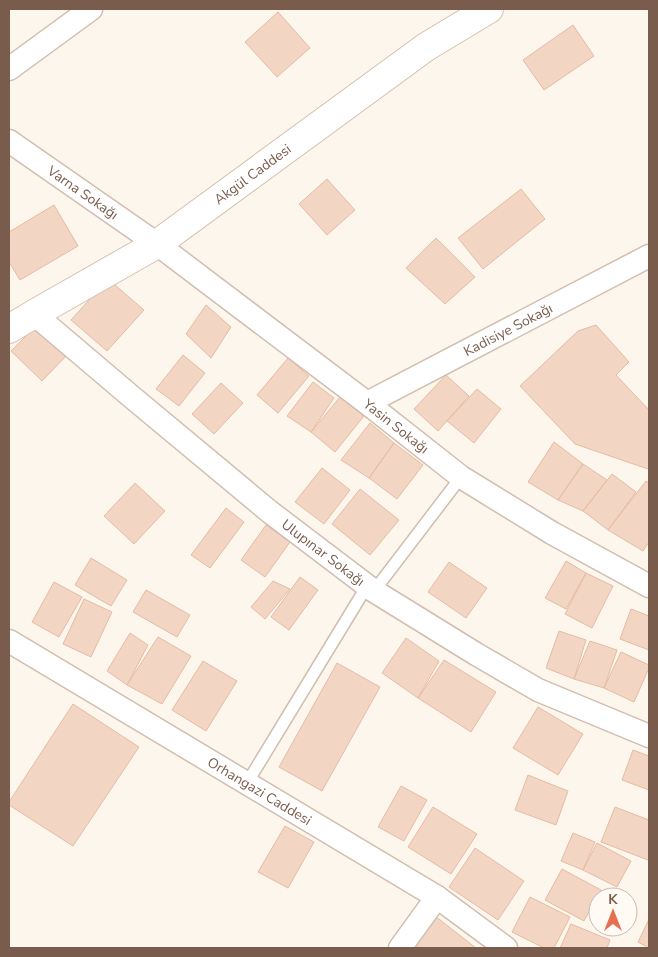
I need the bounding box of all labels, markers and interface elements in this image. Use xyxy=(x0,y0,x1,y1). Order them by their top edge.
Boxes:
street label: Akgül Caddesi xyxy=(210,139,295,209)
street label: Varna Sokağı xyxy=(43,160,122,224)
street label: Kadisiye Sokağı xyxy=(460,298,556,361)
street label: Yasin Sokağı xyxy=(359,394,433,458)
street label: Ulupınar Sokağı xyxy=(278,515,369,590)
street label: Orhangazi Caddesi xyxy=(204,752,315,829)
north arrow xyxy=(588,887,638,937)
text: K xyxy=(608,890,618,909)

